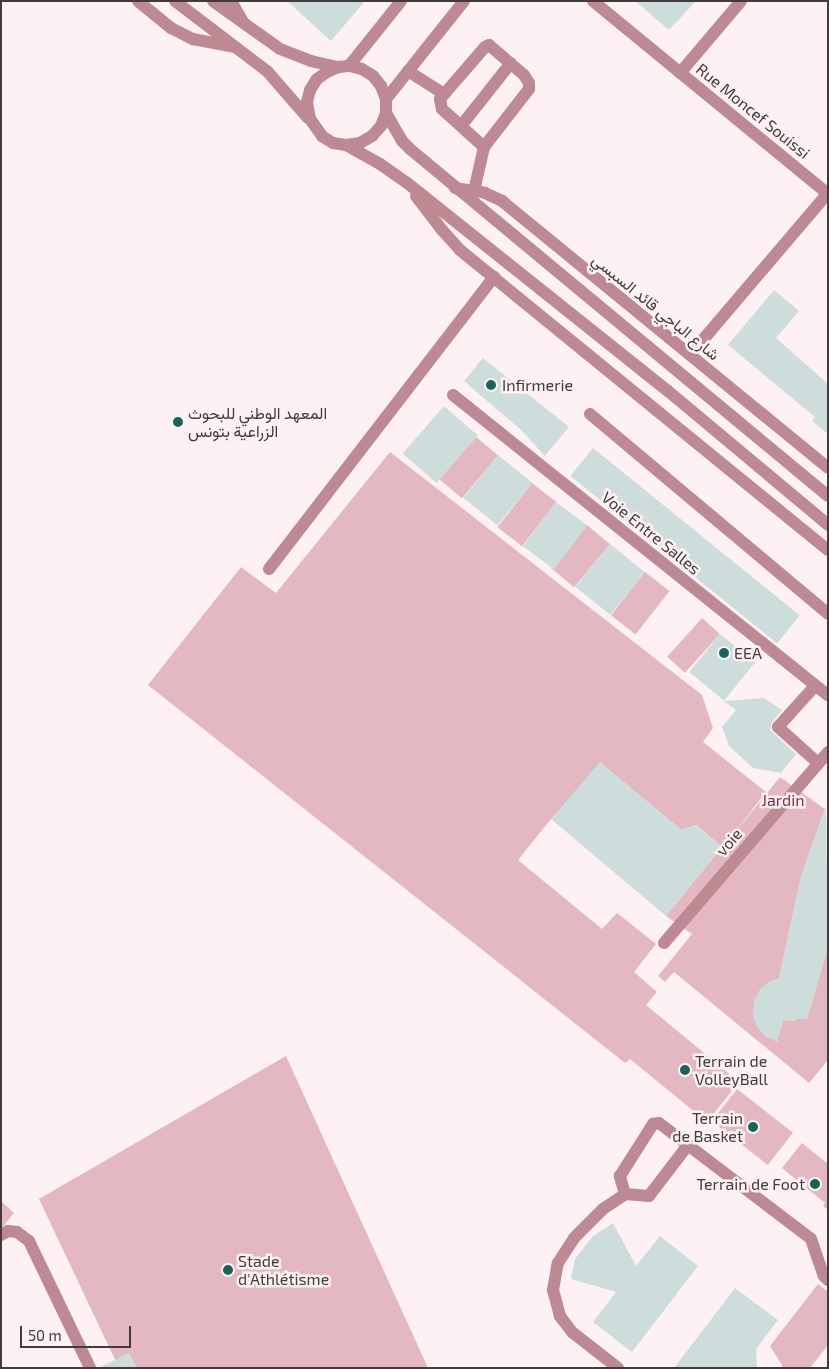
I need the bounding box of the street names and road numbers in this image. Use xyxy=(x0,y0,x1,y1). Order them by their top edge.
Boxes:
street label: Rue Moncef Souissi xyxy=(692,59,814,163)
street label: شارع الباجي قائد السبسي xyxy=(588,250,724,364)
street label: Voie Entre Salles xyxy=(598,487,704,579)
street label: voie xyxy=(712,824,746,860)

